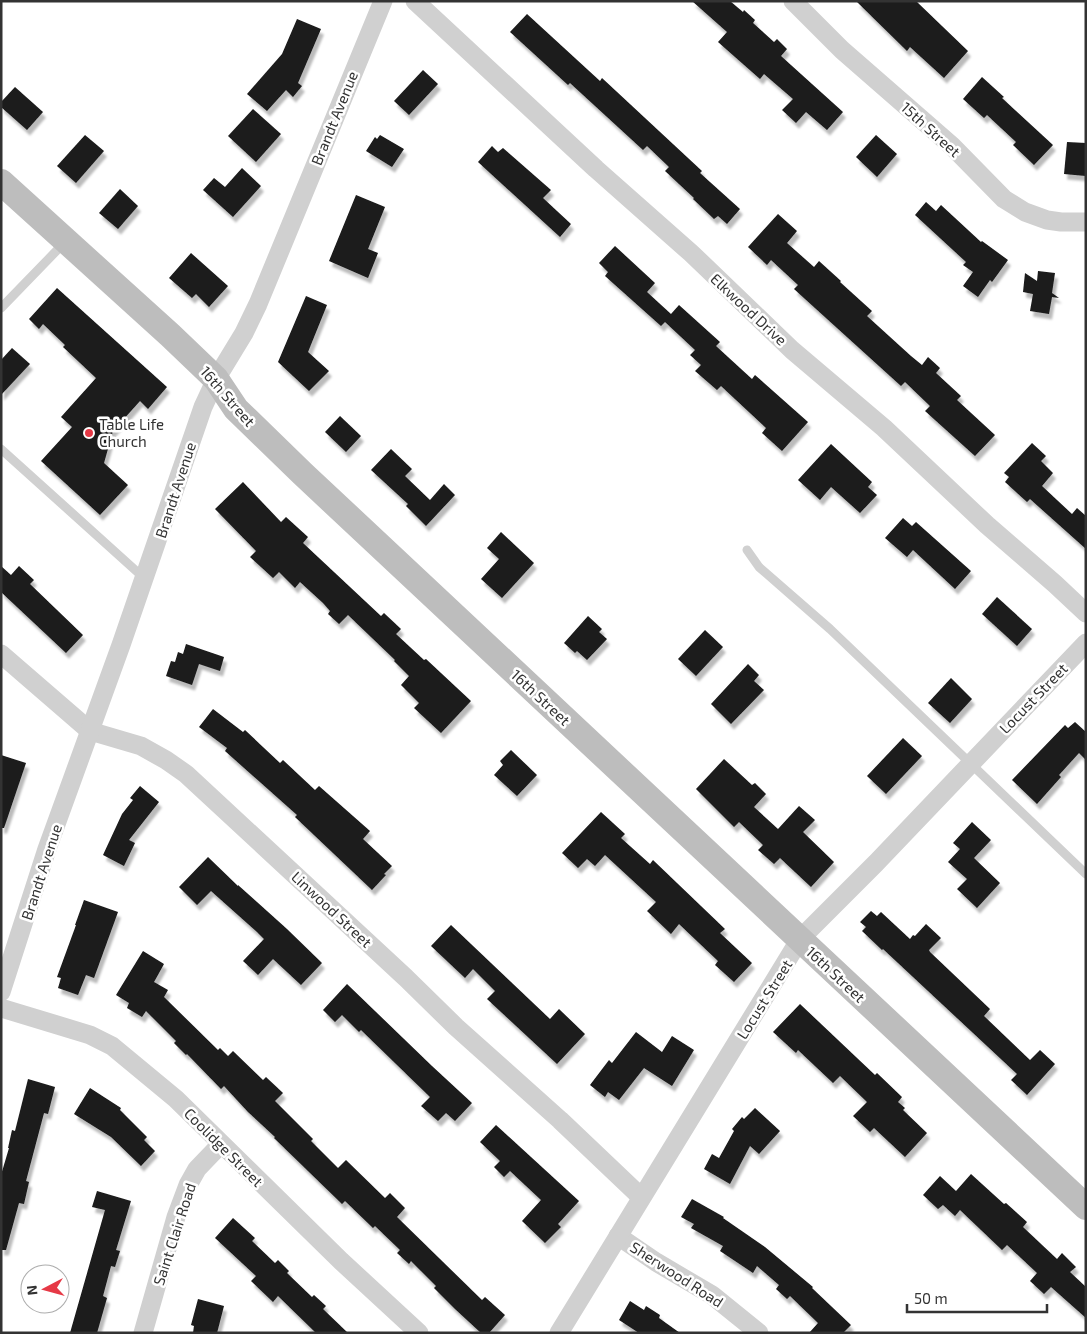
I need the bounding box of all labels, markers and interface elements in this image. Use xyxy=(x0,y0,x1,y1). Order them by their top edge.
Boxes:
street label: Brandt Avenue xyxy=(307,68,361,168)
street label: 15th Street xyxy=(898,98,965,160)
street label: Elkwood Drive xyxy=(707,269,791,349)
street label: 16th Street xyxy=(197,362,259,430)
place label: Table Life Church xyxy=(99,415,164,450)
marker: Table Life Church xyxy=(83,427,95,439)
street label: Brandt Avenue xyxy=(151,440,199,540)
street label: Locust Street xyxy=(995,659,1071,737)
street label: 16th Street xyxy=(508,665,574,729)
street label: Brandt Avenue xyxy=(17,822,65,922)
street label: Linwood Street xyxy=(288,867,376,951)
street label: 16th Street xyxy=(803,942,869,1006)
street label: Locust Street xyxy=(732,956,796,1042)
street label: Coolidge Street xyxy=(181,1104,267,1190)
street label: Saint Clair Road xyxy=(149,1180,199,1288)
street label: Sherwood Road xyxy=(627,1237,727,1311)
north arrow xyxy=(20,1264,70,1314)
scale bar xyxy=(907,1282,1047,1314)
text: N xyxy=(23,1284,41,1296)
text: 50 m xyxy=(914,1289,948,1307)

